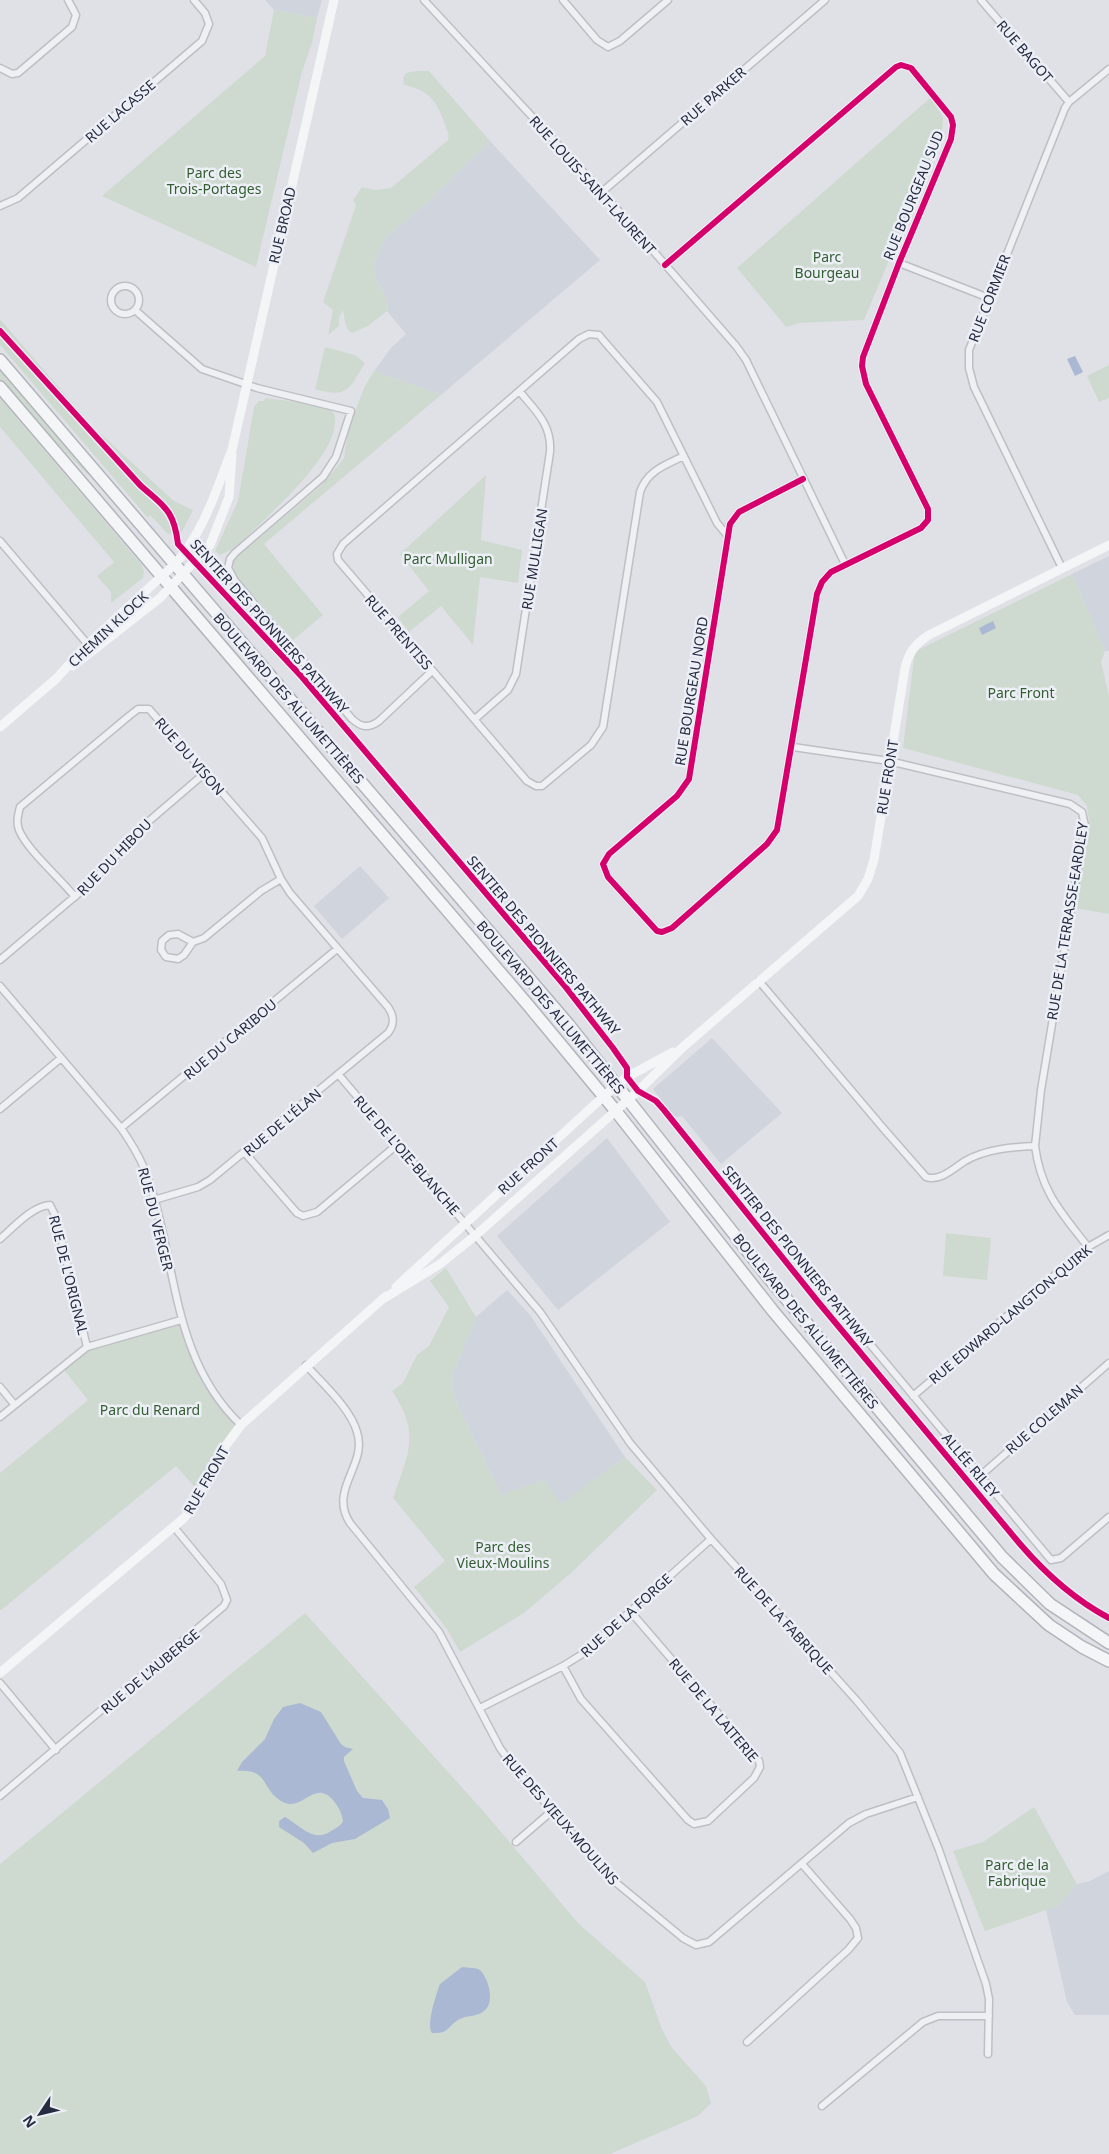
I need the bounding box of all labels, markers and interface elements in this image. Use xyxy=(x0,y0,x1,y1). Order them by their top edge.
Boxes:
street label: RUE BAGOT xyxy=(993,16,1057,86)
street label: RUE PARKER xyxy=(676,62,750,130)
street label: RUE LACASSE xyxy=(81,75,159,147)
street label: RUE LOUIS-SAINT-LAURENT xyxy=(525,111,661,259)
street label: RUE BOURGEAU SUD xyxy=(878,127,948,263)
park label: Parc des Trois-Portages xyxy=(167,163,262,198)
street label: RUE BROAD xyxy=(264,185,300,265)
park label: Parc Bourgeau xyxy=(795,247,859,282)
street label: RUE CORMIER xyxy=(964,251,1015,345)
street label: RUE MULLIGAN xyxy=(517,507,551,611)
street label: SENTIER DES PIONNIERS PATHWAY xyxy=(186,535,354,717)
park label: Parc Mulligan xyxy=(403,549,493,568)
street label: CHEMIN KLOCK xyxy=(64,587,152,671)
street label: RUE PRENTISS xyxy=(361,590,437,674)
street label: BOULEVARD DES ALLUMETTIÈRES xyxy=(209,608,369,788)
street label: RUE BOURGEAU NORD xyxy=(670,615,712,767)
park label: Parc Front xyxy=(987,683,1055,702)
street label: RUE DU VISON xyxy=(151,713,229,799)
street label: RUE FRONT xyxy=(872,738,902,816)
street label: RUE DU HIBOU xyxy=(72,814,156,900)
street label: RUE DE LA TERRASSE-EARDLEY xyxy=(1042,821,1092,1021)
street label: SENTIER DES PIONNIERS PATHWAY xyxy=(463,851,625,1039)
street label: BOULEVARD DES ALLUMETTIÈRES xyxy=(473,916,629,1098)
street label: RUE DU CARIBOU xyxy=(179,994,281,1084)
street label: RUE DE L'ÉLAN xyxy=(239,1084,325,1160)
street label: RUE DE L'OIE-BLANCHE xyxy=(350,1091,464,1219)
street label: RUE FRONT xyxy=(494,1133,563,1198)
street label: SENTIER DES PIONNIERS PATHWAY xyxy=(719,1161,877,1351)
street label: RUE DU VERGER xyxy=(134,1165,178,1273)
street label: RUE DE L'ORIGNAL xyxy=(45,1213,93,1337)
street label: BOULEVARD DES ALLUMETTIÈRES xyxy=(729,1229,883,1413)
street label: RUE EDWARD-LANGTON-QUIRK xyxy=(925,1240,1096,1388)
street label: RUE COLEMAN xyxy=(1001,1380,1087,1458)
park label: Parc du Renard xyxy=(100,1400,200,1419)
street label: ALLÉE RILEY xyxy=(938,1429,1004,1502)
street label: RUE FRONT xyxy=(179,1442,233,1518)
park label: Parc des Vieux-Moulins xyxy=(457,1537,550,1572)
street label: RUE DE LA FABRIQUE xyxy=(730,1562,838,1678)
street label: RUE DE LA FORGE xyxy=(576,1569,676,1661)
street label: RUE DE L'AUBERGE xyxy=(97,1624,203,1718)
street label: RUE DE LA LAITERIE xyxy=(665,1654,763,1766)
street label: RUE DES VIEUX-MOULINS xyxy=(499,1749,623,1889)
park label: Parc de la Fabrique xyxy=(985,1855,1049,1890)
north arrow xyxy=(15,2089,65,2139)
text: N xyxy=(18,2112,40,2132)

